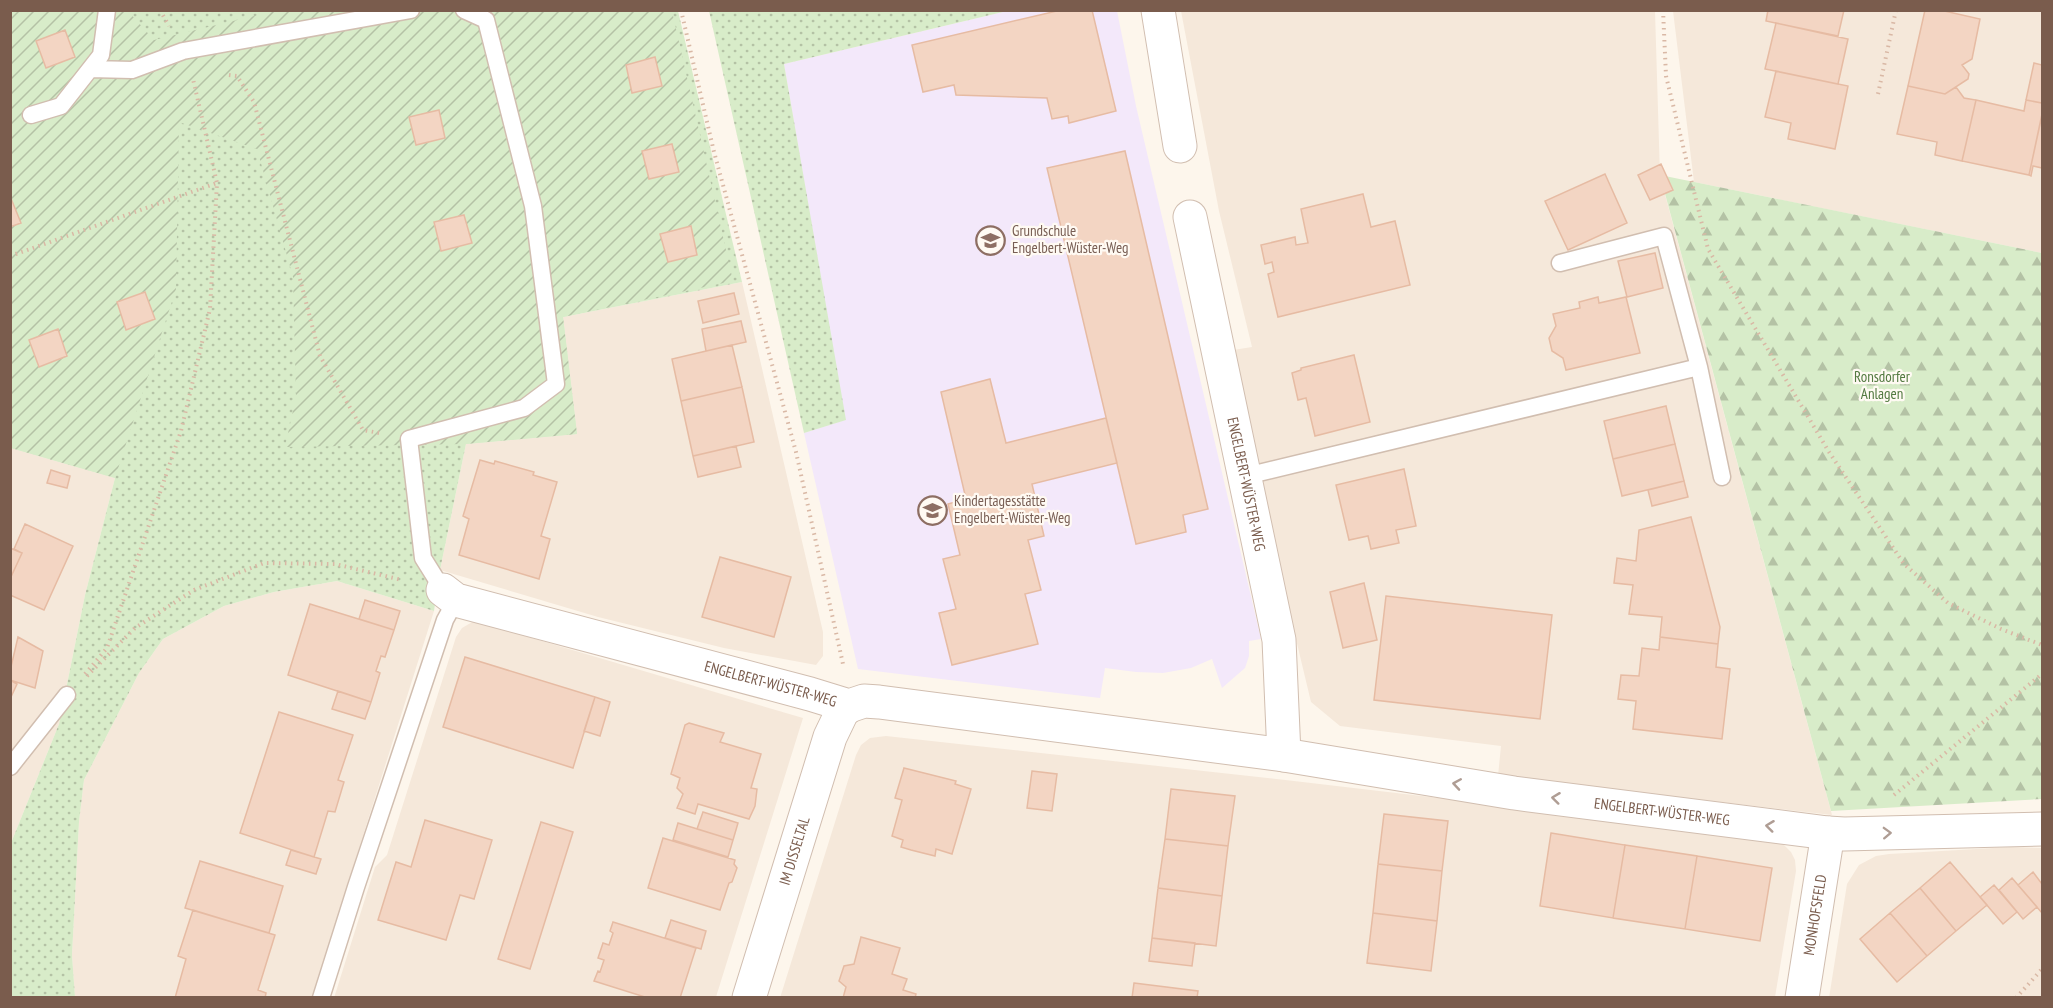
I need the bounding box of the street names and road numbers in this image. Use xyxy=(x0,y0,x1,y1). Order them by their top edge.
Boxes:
street label: ENGELBERT-WÜSTER-WEG xyxy=(1223,415,1270,553)
street label: ENGELBERT-WÜSTER-WEG xyxy=(702,656,839,711)
street label: ENGELBERT-WÜSTER-WEG xyxy=(1593,793,1731,829)
street label: IM DISSELTAL xyxy=(775,813,814,887)
street label: MONHOFSFELD xyxy=(1799,873,1830,957)

